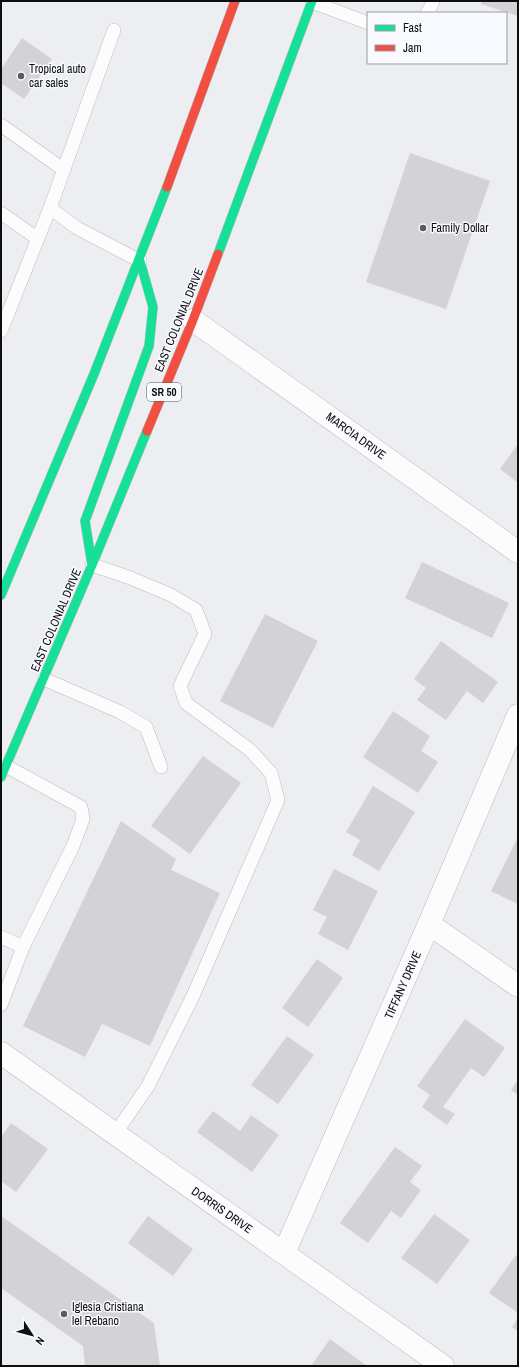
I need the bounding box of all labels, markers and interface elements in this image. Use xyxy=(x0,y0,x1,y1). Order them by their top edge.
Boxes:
legend xyxy=(367,12,507,64)
text: Fast xyxy=(403,20,422,36)
text: Jam xyxy=(403,40,422,56)
place label: Tropical auto car sales xyxy=(29,61,86,91)
marker: Tropical auto car sales xyxy=(16,71,26,81)
place label: Family Dollar xyxy=(431,220,489,236)
marker: Family Dollar xyxy=(418,223,428,233)
street label: EAST COLONIAL DRIVE xyxy=(151,266,207,374)
road number: SR 50 xyxy=(147,383,181,401)
street label: MARCIA DRIVE xyxy=(323,409,389,463)
street label: EAST COLONIAL DRIVE xyxy=(27,566,85,674)
street label: TIFFANY DRIVE xyxy=(381,948,425,1022)
street label: DORRIS DRIVE xyxy=(188,1183,256,1237)
place label: Iglesia Cristiana lel Rebano xyxy=(72,1299,144,1329)
marker: Iglesia Cristiana lel Rebano xyxy=(59,1309,69,1319)
north arrow xyxy=(12,1315,52,1355)
text: N xyxy=(33,1334,48,1348)

